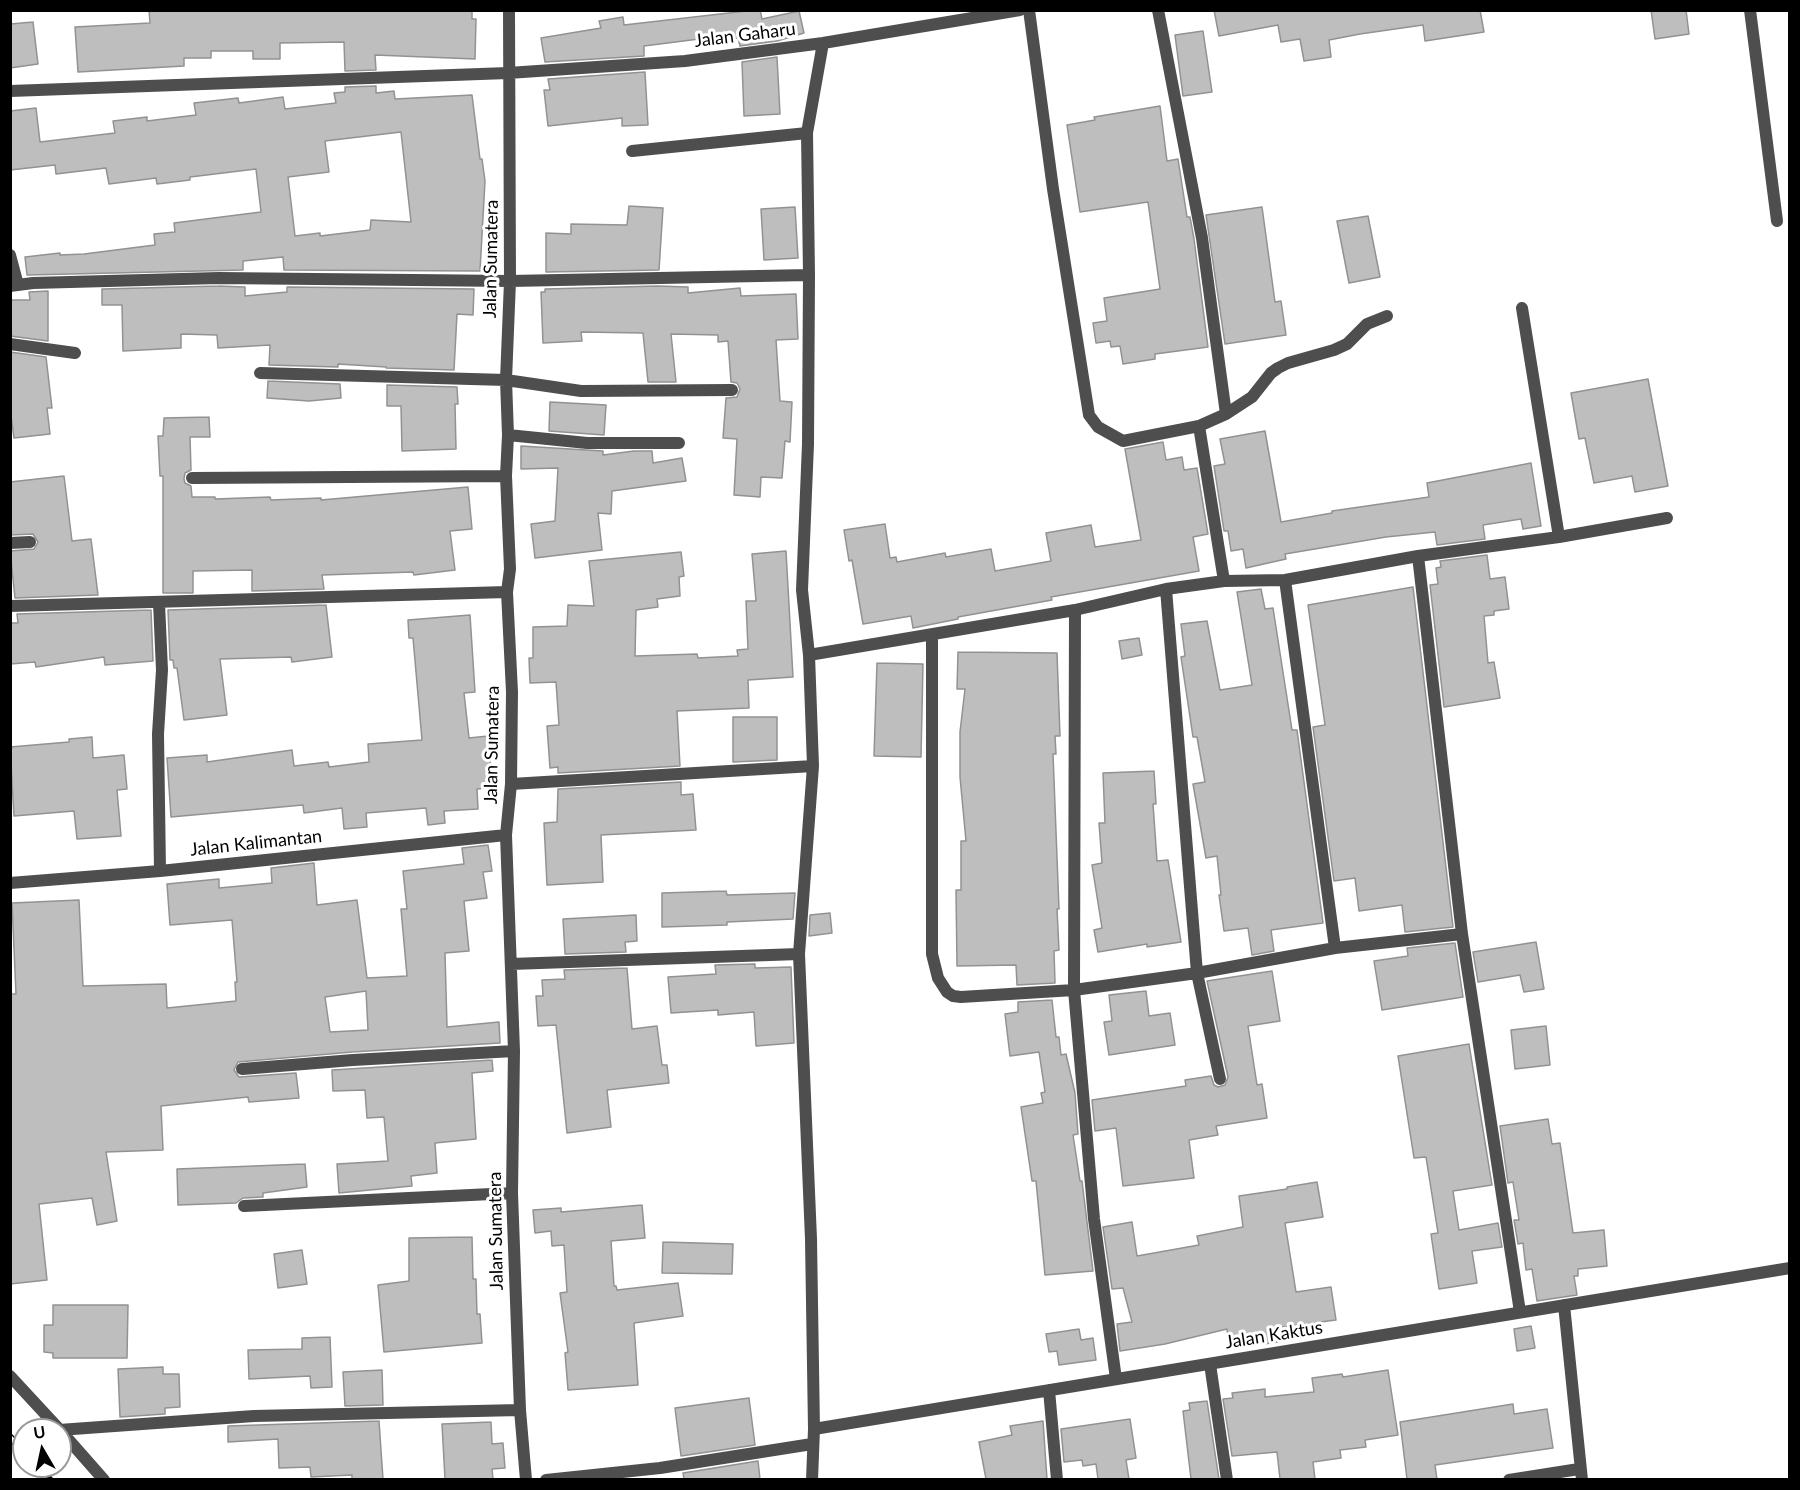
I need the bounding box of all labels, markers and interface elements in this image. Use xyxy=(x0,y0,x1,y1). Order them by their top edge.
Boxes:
street label: Jalan Gaharu xyxy=(693,18,797,52)
street label: Jalan Sumatera xyxy=(479,200,503,318)
street label: Jalan Sumatera xyxy=(480,686,504,804)
street label: Jalan Kalimantan xyxy=(189,825,323,861)
street label: Jalan Sumatera xyxy=(484,1172,508,1290)
street label: Jalan Kaktus xyxy=(1224,1317,1324,1353)
north arrow xyxy=(12,1418,72,1478)
text: U xyxy=(32,1421,47,1442)

